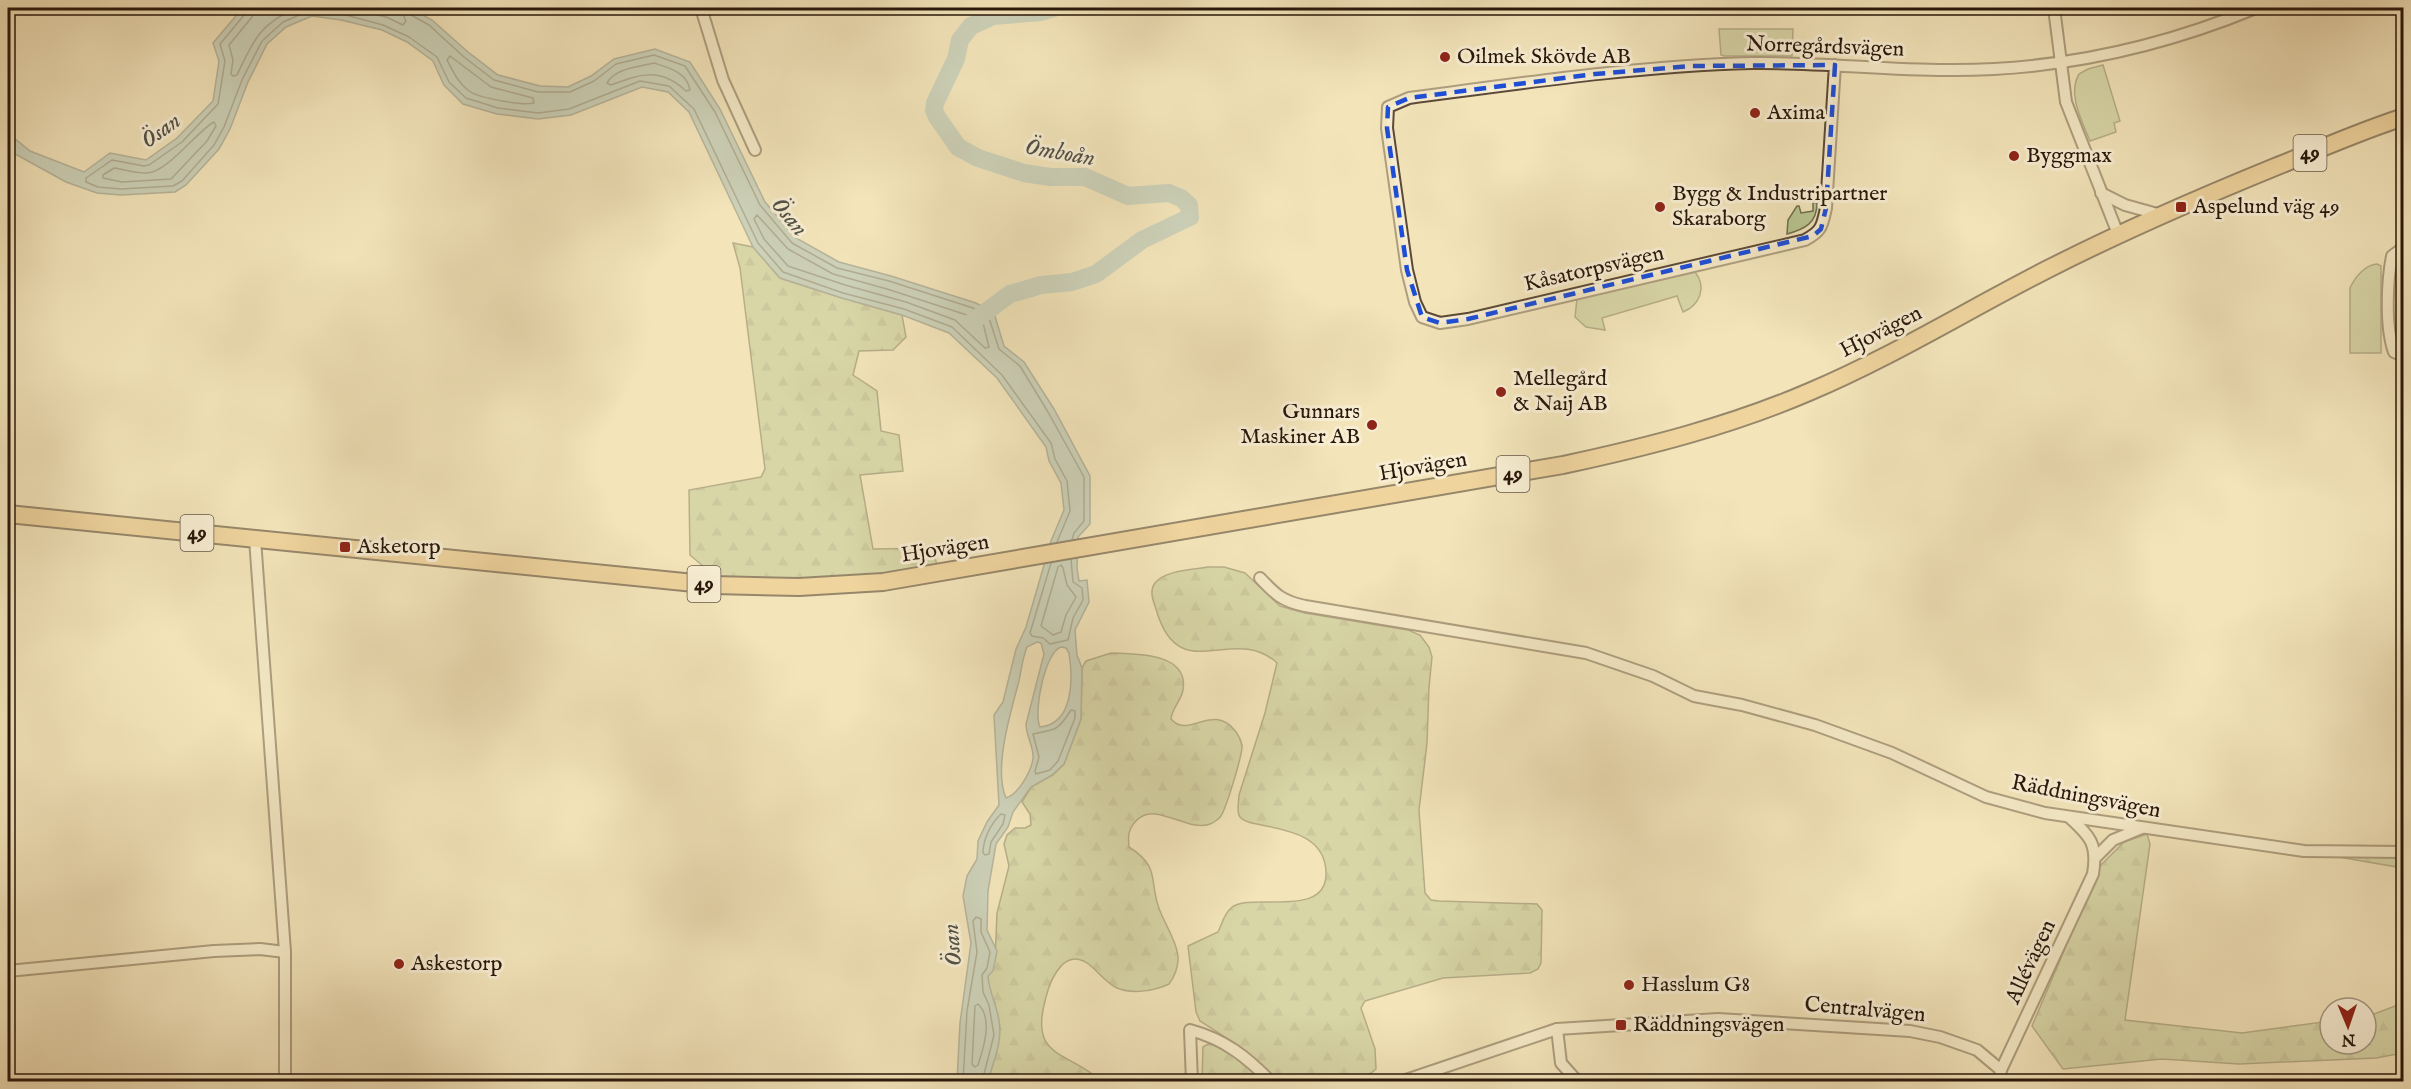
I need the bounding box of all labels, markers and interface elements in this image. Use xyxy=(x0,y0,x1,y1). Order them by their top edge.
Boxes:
street label: Norregårdsvägen xyxy=(1745,30,1905,64)
place label: Oilmek Skövde AB xyxy=(1457,43,1631,71)
marker: Oilmek Skövde AB xyxy=(1438,50,1452,64)
place label: Axima xyxy=(1766,99,1825,127)
water label: Ösan xyxy=(135,106,187,156)
marker: Axima xyxy=(1748,106,1762,120)
water label: Ömboån xyxy=(1023,132,1097,174)
road number: 49 xyxy=(2294,135,2326,171)
place label: Byggmax xyxy=(2026,142,2112,170)
marker: Byggmax xyxy=(2007,149,2021,163)
place label: Bygg & Industripartner Skaraborg xyxy=(1672,180,1887,233)
water label: Ösan xyxy=(763,191,815,243)
place label: Aspelund väg 49 xyxy=(2192,193,2340,221)
marker: Bygg & Industripartner Skaraborg xyxy=(1653,200,1667,214)
marker: Aspelund väg 49 xyxy=(2174,200,2188,214)
street label: Kåsatorpsvägen xyxy=(1521,239,1667,299)
street label: Hjovägen xyxy=(1835,299,1927,365)
place label: Mellegård & Naij AB xyxy=(1513,365,1608,418)
marker: Mellegård & Naij AB xyxy=(1494,385,1508,399)
place label: Gunnars Maskiner AB xyxy=(1240,398,1360,451)
marker: Gunnars Maskiner AB xyxy=(1365,418,1379,432)
street label: Hjovägen xyxy=(1377,445,1469,488)
road number: 49 xyxy=(1496,456,1530,492)
road number: 49 xyxy=(180,515,214,551)
street label: Hjovägen xyxy=(899,528,991,570)
place label: Asketorp xyxy=(356,533,441,561)
marker: Asketorp xyxy=(338,540,352,554)
road number: 49 xyxy=(688,566,720,602)
street label: Räddningsvägen xyxy=(2009,769,2163,825)
street label: Allévägen xyxy=(1999,915,2063,1010)
water label: Ösan xyxy=(936,922,970,968)
place label: Askestorp xyxy=(410,950,502,978)
marker: Askestorp xyxy=(392,957,406,971)
place label: Hasslum G8 xyxy=(1641,971,1750,999)
marker: Hasslum G8 xyxy=(1622,978,1636,992)
street label: Centralvägen xyxy=(1803,991,1927,1029)
north arrow xyxy=(2318,996,2378,1056)
place label: Räddningsvägen xyxy=(1633,1011,1785,1039)
marker: Räddningsvägen xyxy=(1614,1018,1628,1032)
text: N xyxy=(2341,1029,2357,1049)

